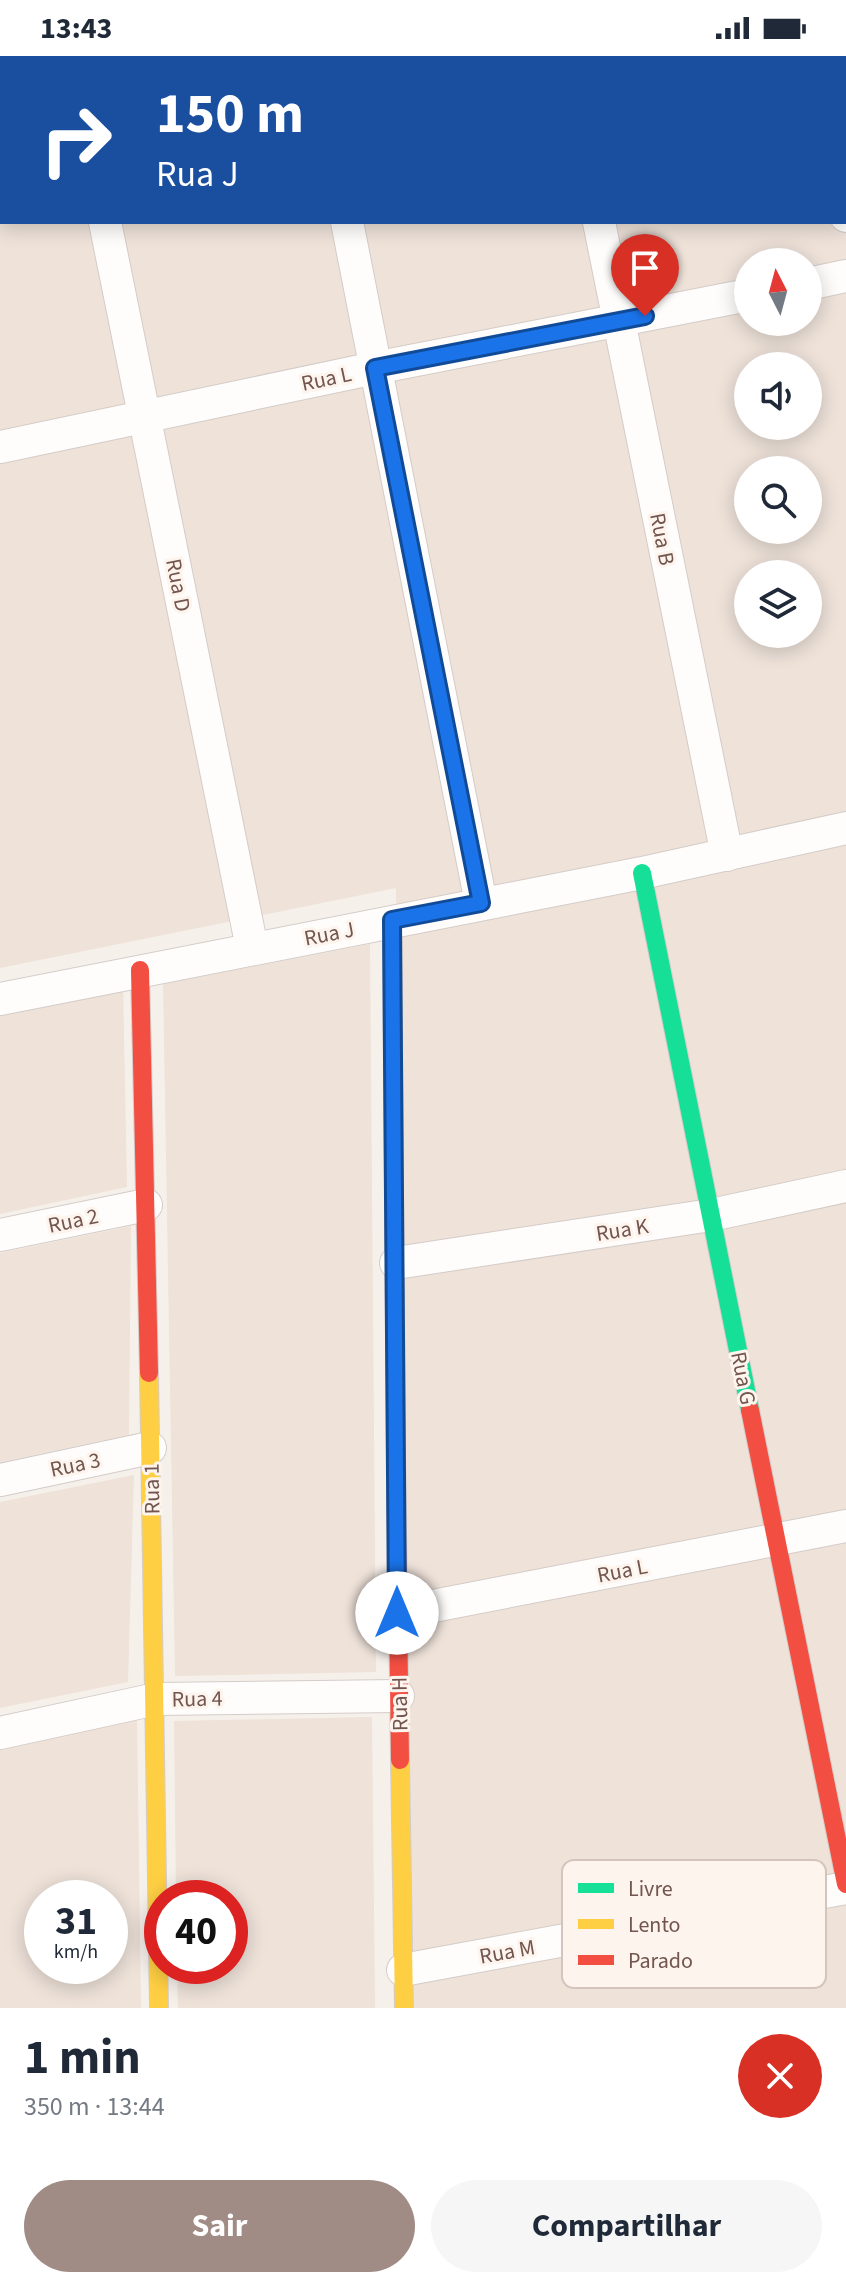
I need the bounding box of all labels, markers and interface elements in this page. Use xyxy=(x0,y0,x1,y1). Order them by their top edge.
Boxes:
text: 13:43 xyxy=(40,7,112,50)
text: 150 m xyxy=(156,75,304,154)
icon: right xyxy=(24,88,128,192)
text: Rua J xyxy=(156,149,239,200)
pin xyxy=(611,234,679,316)
icon: arrive xyxy=(623,246,667,290)
north arrow xyxy=(734,248,822,336)
map controls xyxy=(734,248,822,648)
button: sound xyxy=(734,352,822,440)
street label: Rua L xyxy=(298,358,355,400)
button: search xyxy=(734,456,822,544)
street label: Rua B xyxy=(641,510,683,568)
street label: Rua D xyxy=(157,556,199,615)
button: layers xyxy=(734,560,822,648)
street label: Rua J xyxy=(301,913,357,955)
street label: Rua 2 xyxy=(45,1200,101,1242)
street label: Rua K xyxy=(594,1210,651,1250)
street label: Rua G xyxy=(722,1349,764,1408)
street label: Rua 3 xyxy=(47,1444,103,1486)
street label: Rua 1 xyxy=(136,1463,168,1515)
street label: Rua L xyxy=(594,1550,650,1592)
position arrow xyxy=(355,1571,439,1655)
street label: Rua H xyxy=(384,1677,416,1731)
street label: Rua 4 xyxy=(171,1683,223,1715)
legend xyxy=(562,1860,826,1988)
text: Livre xyxy=(628,1873,673,1905)
speed limit sign: 40 xyxy=(144,1880,248,1984)
text: 31 xyxy=(55,1893,97,1950)
text: Lento xyxy=(628,1909,680,1941)
street label: Rua M xyxy=(477,1931,538,1973)
text: km/h xyxy=(54,1938,98,1966)
text: Parado xyxy=(628,1945,693,1977)
text: 1 min xyxy=(24,2024,141,2092)
button: close xyxy=(738,2034,822,2118)
text: 350 m · 13:44 xyxy=(24,2088,165,2125)
button: Sair xyxy=(24,2180,415,2272)
button: Compartilhar xyxy=(431,2180,822,2272)

